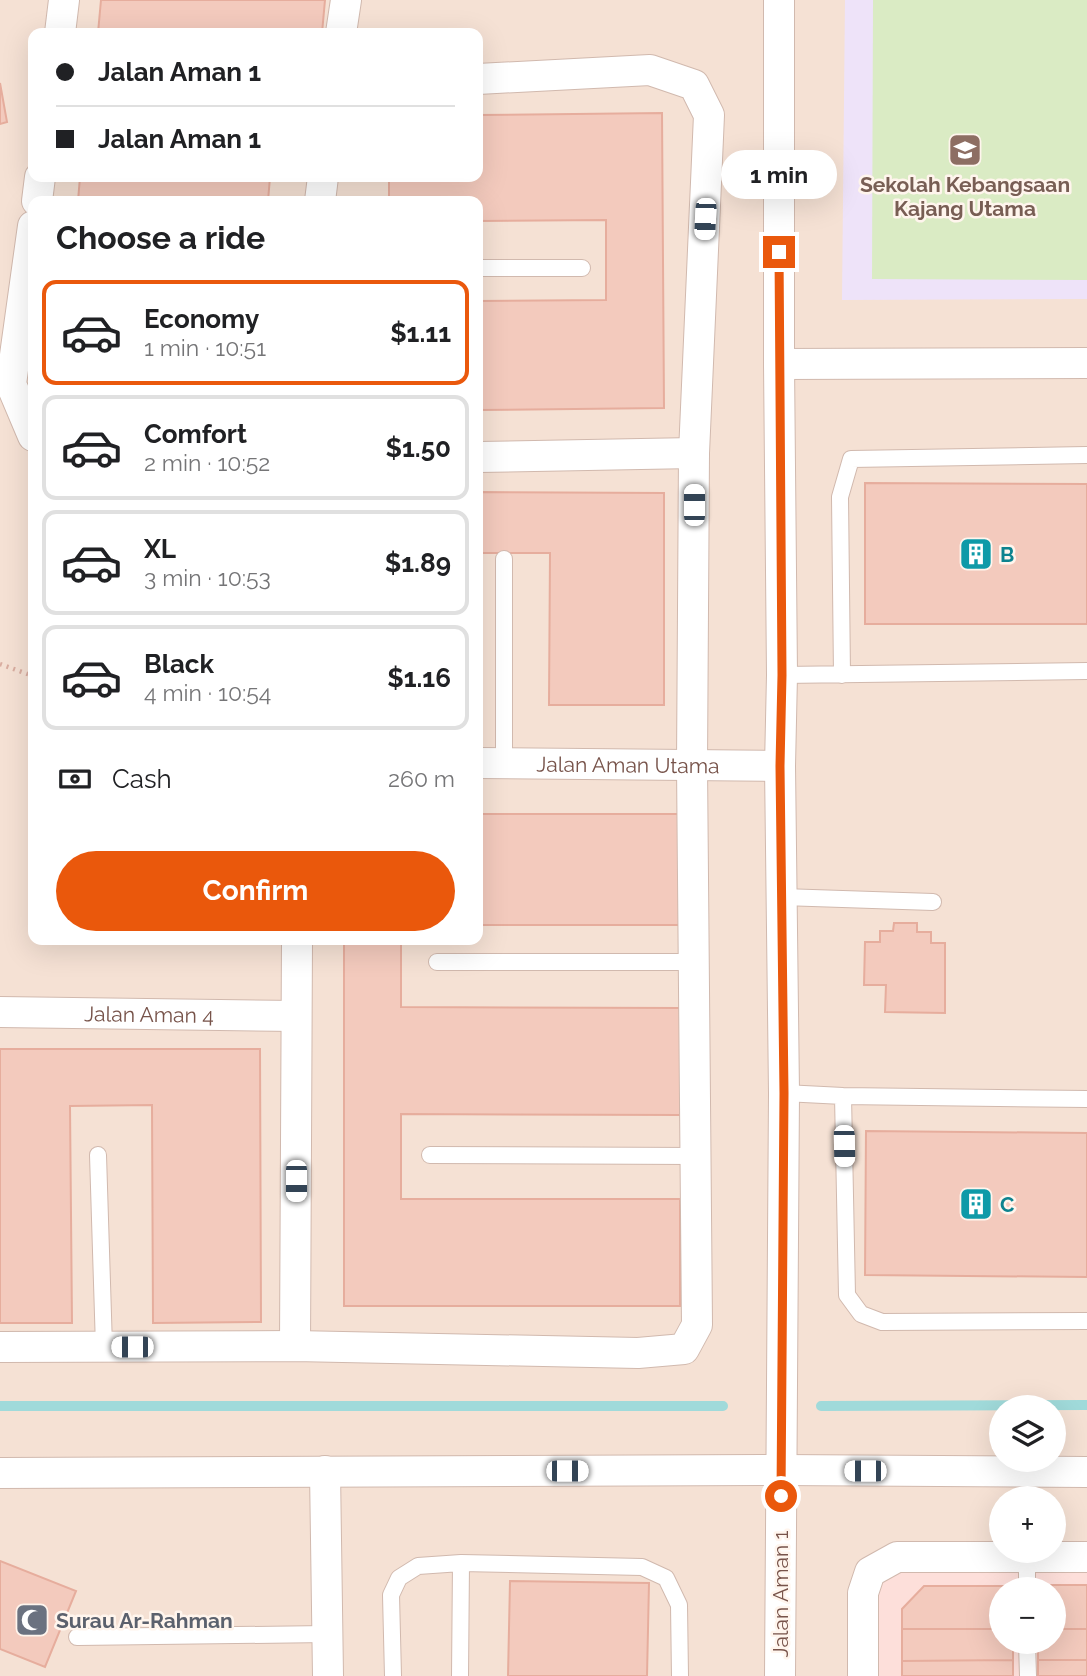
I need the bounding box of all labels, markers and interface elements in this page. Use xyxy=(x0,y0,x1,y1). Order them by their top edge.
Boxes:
text: Jalan Aman 1 xyxy=(98,57,261,87)
text: Jalan Aman 1 xyxy=(98,124,261,154)
school or university icon: Sekolah Kebangsaan Kajang Utama xyxy=(946,131,984,169)
callout: 1 min xyxy=(721,150,837,200)
text: 1 min xyxy=(750,161,808,188)
place label: Sekolah Kebangsaan Kajang Utama xyxy=(860,172,1070,221)
car xyxy=(694,197,717,241)
text: Choose a ride xyxy=(56,219,265,256)
route end xyxy=(763,236,795,268)
icon: car xyxy=(60,301,123,364)
text: Economy xyxy=(144,304,259,334)
text: $1.11 xyxy=(390,318,451,348)
text: 1 min · 10:51 xyxy=(144,334,266,361)
icon: car xyxy=(60,416,123,479)
text: Comfort xyxy=(144,419,247,449)
text: $1.50 xyxy=(385,433,451,463)
text: 2 min · 10:52 xyxy=(144,449,270,476)
car xyxy=(684,484,705,526)
icon: car xyxy=(60,531,123,594)
text: XL xyxy=(144,534,176,564)
building icon: B xyxy=(957,535,995,573)
place label: B xyxy=(1000,542,1014,567)
text: $1.89 xyxy=(385,548,451,578)
text: 3 min · 10:53 xyxy=(144,564,271,591)
icon: car xyxy=(60,646,123,709)
text: Black xyxy=(144,649,214,679)
text: $1.16 xyxy=(387,663,451,693)
text: 4 min · 10:54 xyxy=(144,679,271,706)
street label: Jalan Aman Utama xyxy=(536,751,720,778)
icon: cash xyxy=(56,760,94,798)
text: Cash xyxy=(112,764,172,794)
text: 260 m xyxy=(388,765,455,792)
button: Confirm xyxy=(56,851,455,931)
street label: Jalan Aman 4 xyxy=(84,1001,214,1027)
car xyxy=(834,1125,855,1167)
car xyxy=(286,1160,307,1202)
building icon: C xyxy=(957,1185,995,1223)
place label: C xyxy=(1000,1192,1014,1217)
car xyxy=(112,1337,154,1358)
map controls xyxy=(989,1395,1066,1654)
button: layers xyxy=(989,1395,1066,1472)
car xyxy=(547,1461,589,1482)
car xyxy=(845,1461,887,1482)
route start xyxy=(765,1480,797,1512)
button: + xyxy=(989,1486,1066,1563)
street label: Jalan Aman 1 xyxy=(768,1530,793,1658)
button: − xyxy=(989,1577,1066,1654)
mosque icon: Surau Ar-Rahman xyxy=(13,1601,51,1639)
place label: Surau Ar-Rahman xyxy=(56,1608,233,1633)

